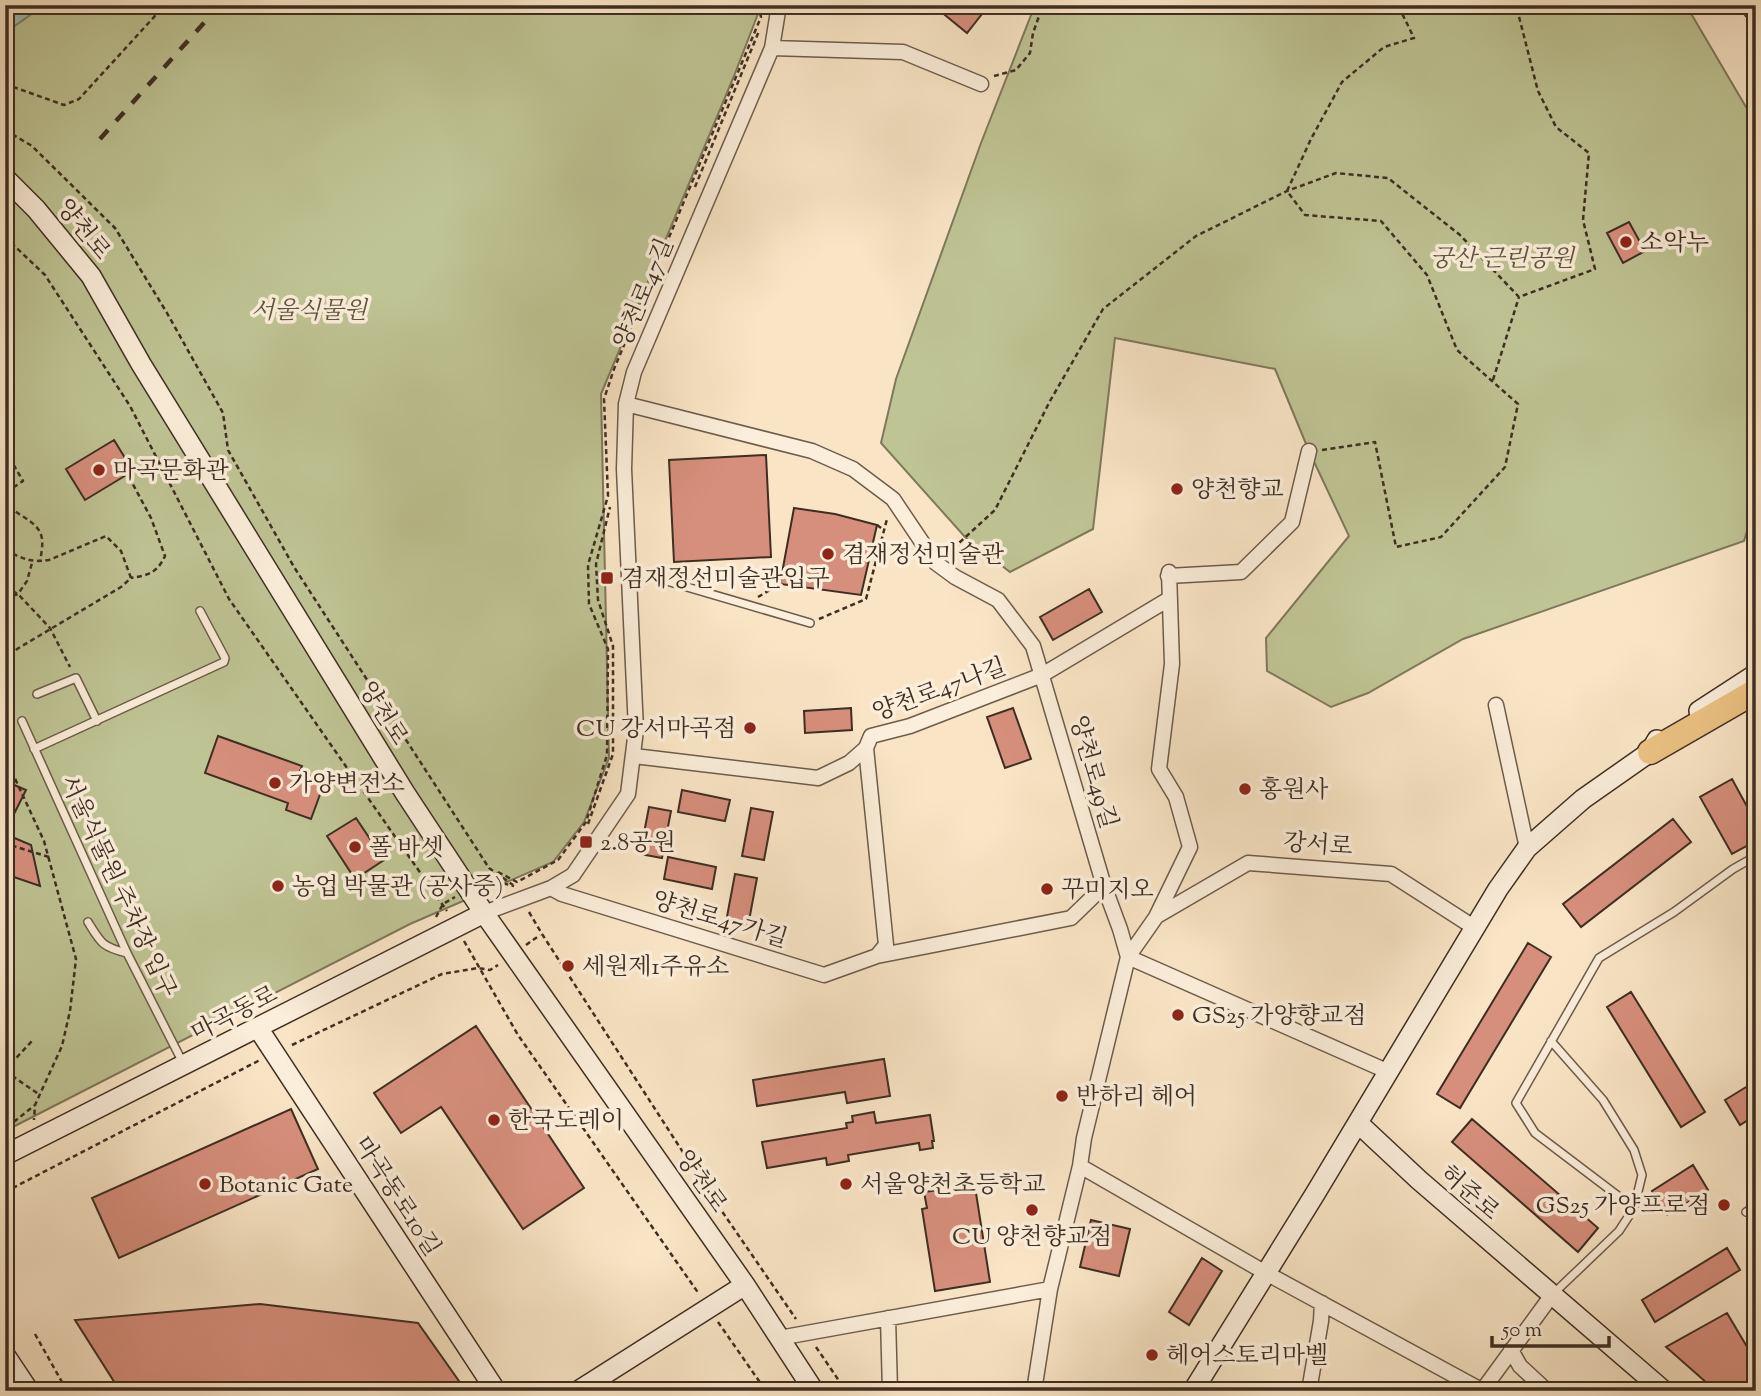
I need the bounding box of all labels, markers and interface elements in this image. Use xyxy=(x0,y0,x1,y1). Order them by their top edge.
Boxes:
street label: 양천로 xyxy=(47,193,118,268)
place label: 소악누 xyxy=(1640,227,1710,261)
street label: 양천로47길 xyxy=(606,233,683,354)
marker: 소악누 xyxy=(1618,234,1634,250)
park label: 궁산 근린공원 xyxy=(1430,243,1576,277)
park label: 서울식물원 xyxy=(251,295,369,329)
place label: 마곡문화관 xyxy=(113,455,229,489)
marker: 마곡문화관 xyxy=(91,462,107,478)
place label: 양천향교 xyxy=(1191,474,1284,508)
marker: 양천향교 xyxy=(1169,481,1185,497)
place label: 겸재정선미술관 xyxy=(842,539,1004,573)
marker: 겸재정선미술관 xyxy=(820,546,836,562)
place label: 겸재정선미술관입구 xyxy=(621,563,830,597)
marker: 겸재정선미술관입구 xyxy=(599,570,615,586)
street label: 양천로47나길 xyxy=(868,651,1011,731)
street label: 양천로 xyxy=(349,676,415,753)
street label: 양천로49길 xyxy=(1060,712,1124,833)
place label: CU 강서마곡점 xyxy=(576,713,736,747)
marker: CU 강서마곡점 xyxy=(742,720,758,736)
place label: 가양변전소 xyxy=(289,768,405,802)
street label: 서울식물원 주차장 입구 xyxy=(51,770,184,1004)
place label: 홍원사 xyxy=(1259,774,1329,808)
marker: 가양변전소 xyxy=(267,775,283,791)
marker: 홍원사 xyxy=(1237,781,1253,797)
place label: 2.8공원 xyxy=(600,827,676,861)
street label: 강서로 xyxy=(1282,827,1354,865)
place label: 폴 바셋 xyxy=(369,832,444,866)
marker: 2.8공원 xyxy=(578,834,594,850)
marker: 폴 바셋 xyxy=(347,839,363,855)
place label: 농업 박물관 (공사중) xyxy=(292,871,503,905)
place label: 꾸미지오 xyxy=(1061,874,1154,908)
marker: 농업 박물관 (공사중) xyxy=(270,878,286,894)
marker: 꾸미지오 xyxy=(1039,881,1055,897)
street label: 양천로47가길 xyxy=(647,884,791,958)
place label: 세원제1주유소 xyxy=(582,951,729,985)
marker: 세원제1주유소 xyxy=(560,958,576,974)
street label: 마곡동로 xyxy=(186,979,284,1051)
place label: GS25 가양향교점 xyxy=(1192,1000,1366,1034)
marker: GS25 가양향교점 xyxy=(1170,1007,1186,1023)
place label: 반하리 헤어 xyxy=(1076,1081,1197,1115)
marker: 반하리 헤어 xyxy=(1054,1088,1070,1104)
place label: 한국도레이 xyxy=(508,1105,624,1139)
marker: 한국도레이 xyxy=(486,1112,502,1128)
street label: 마곡동로10길 xyxy=(345,1131,448,1264)
street label: 양천로 xyxy=(666,1144,734,1220)
street label: 허준로 xyxy=(1431,1158,1506,1229)
place label: Botanic Gate xyxy=(219,1169,353,1203)
place label: 서울양천초등학교 xyxy=(860,1169,1045,1203)
marker: Botanic Gate xyxy=(197,1176,213,1192)
marker: 서울양천초등학교 xyxy=(838,1176,854,1192)
place label: GS25 가양프로점 xyxy=(1536,1190,1710,1224)
marker: GS25 가양프로점 xyxy=(1716,1197,1732,1213)
marker: CU 양천향교점 xyxy=(1024,1202,1040,1218)
place label: CU 양천향교점 xyxy=(952,1221,1112,1255)
scale bar xyxy=(1492,1305,1609,1349)
text: 50 m xyxy=(1501,1316,1542,1346)
place label: 헤어스토리마벨 xyxy=(1166,1340,1328,1374)
marker: 헤어스토리마벨 xyxy=(1144,1347,1160,1363)

